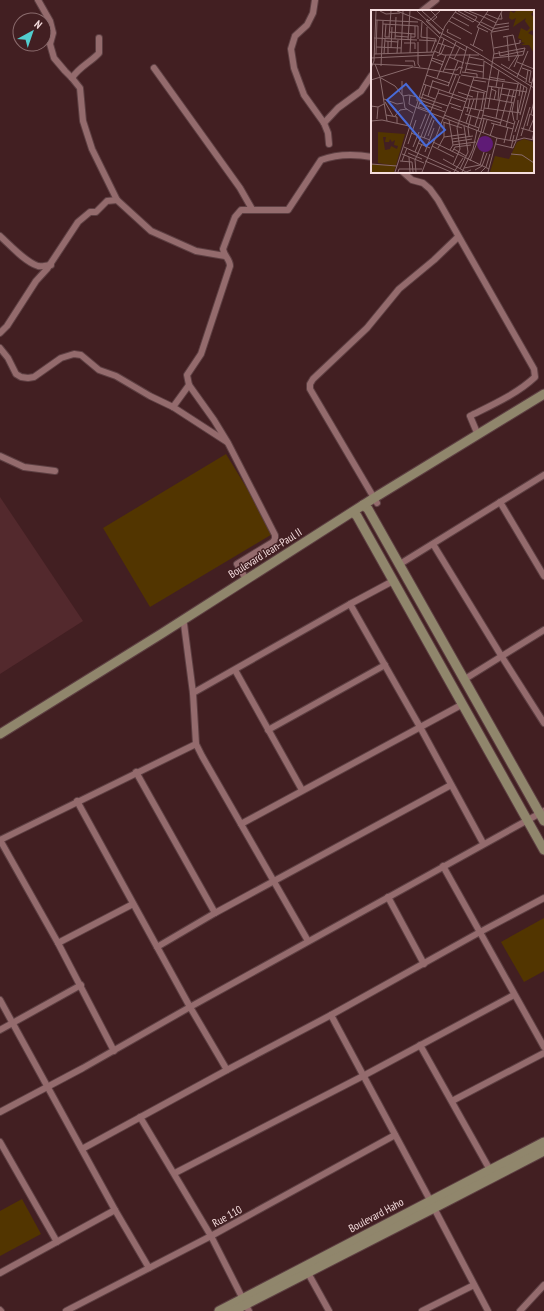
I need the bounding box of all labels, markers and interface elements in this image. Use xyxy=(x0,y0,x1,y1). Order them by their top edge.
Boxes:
inset map xyxy=(371,10,534,173)
north arrow xyxy=(12,12,52,52)
text: N xyxy=(32,17,45,32)
street label: Boulevard Jean-Paul II xyxy=(226,525,304,581)
street label: Boulevard Haho xyxy=(346,1195,406,1235)
street label: Rue 110 xyxy=(210,1202,244,1230)

